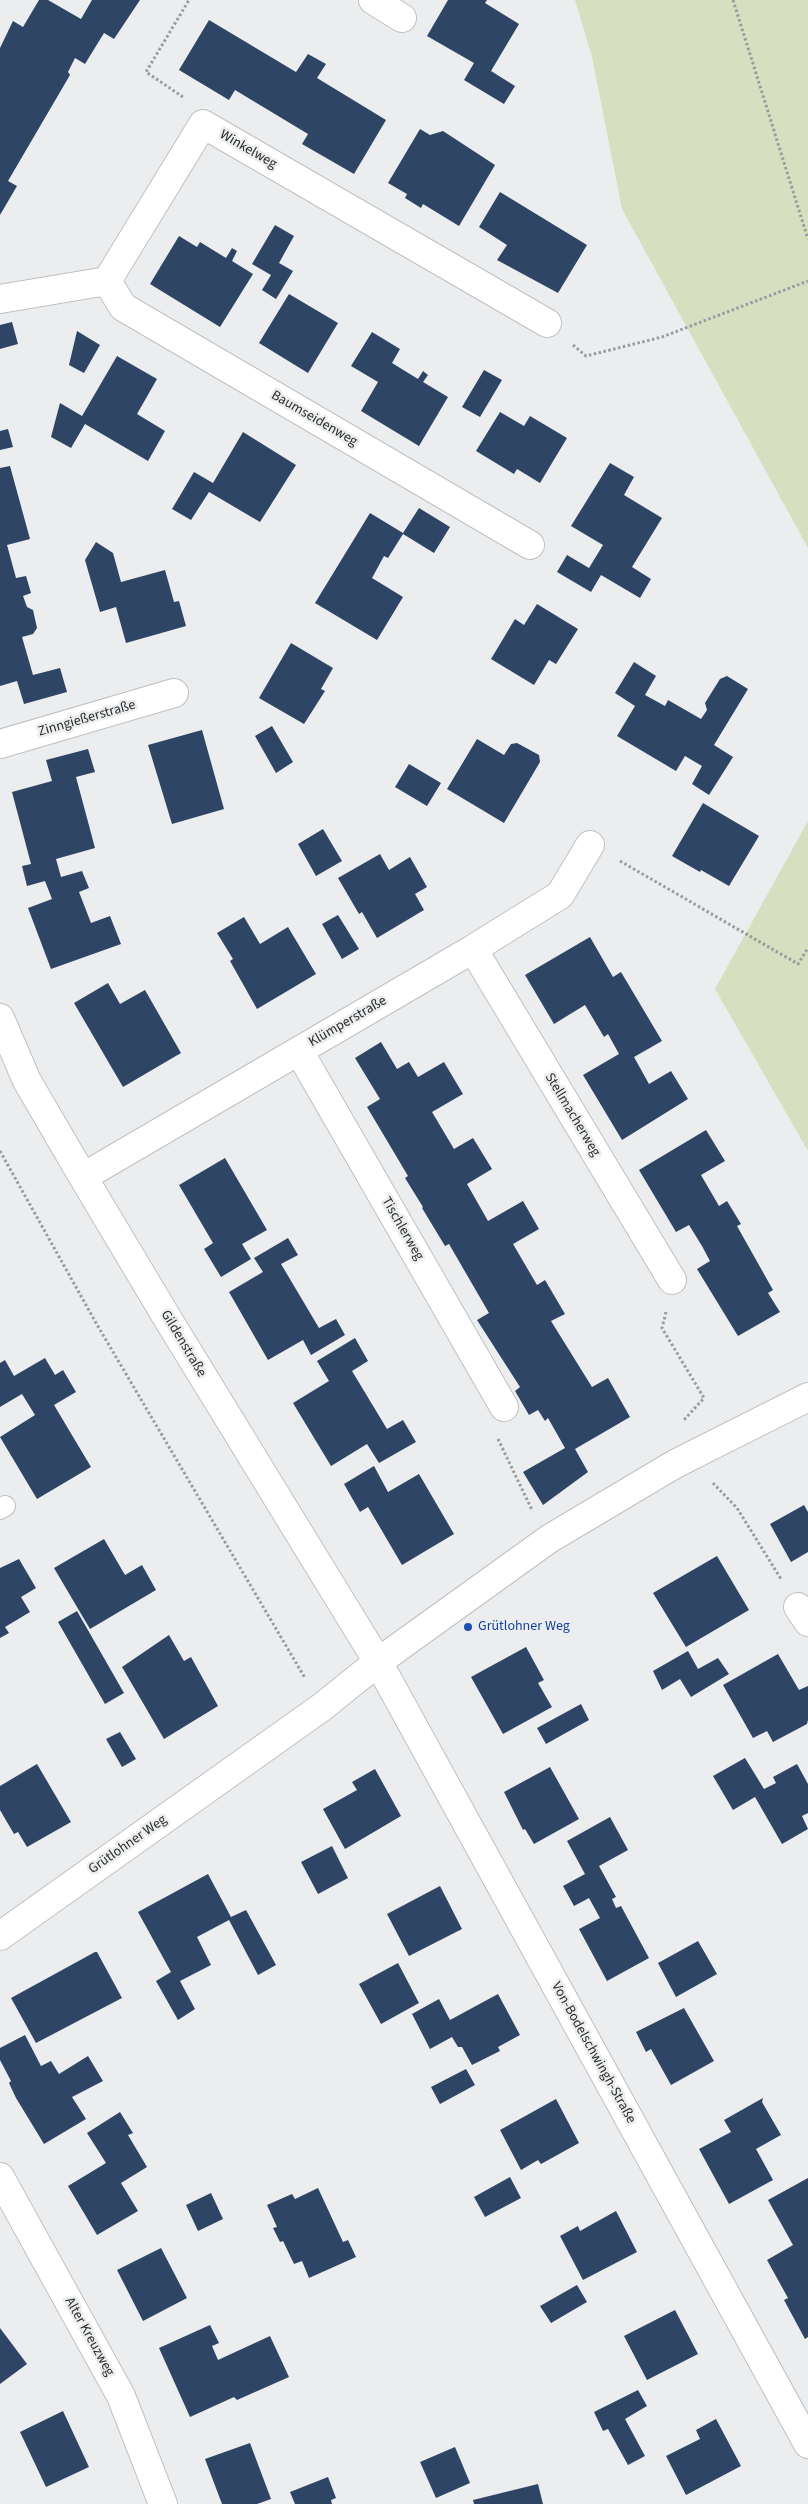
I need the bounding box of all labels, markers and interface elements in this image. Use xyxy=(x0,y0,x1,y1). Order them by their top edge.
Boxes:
street label: Winkelweg xyxy=(216,127,280,173)
street label: Baumseidenweg xyxy=(268,387,360,451)
street label: Zinngießerstraße xyxy=(36,697,138,741)
street label: Klümperstraße xyxy=(306,993,390,1051)
street label: Stellmacherweg xyxy=(540,1070,604,1160)
street label: Tischlerweg xyxy=(377,1194,427,1264)
street label: Gildenstraße xyxy=(157,1308,209,1380)
place label: Grütlohner Weg xyxy=(478,1619,570,1635)
marker: Grütlohner Weg xyxy=(462,1621,474,1633)
street label: Grütlohner Weg xyxy=(86,1812,170,1878)
street label: Von-Bodelschwingh-Straße xyxy=(547,1979,639,2127)
street label: Alter Kreuzweg xyxy=(60,2295,118,2379)

